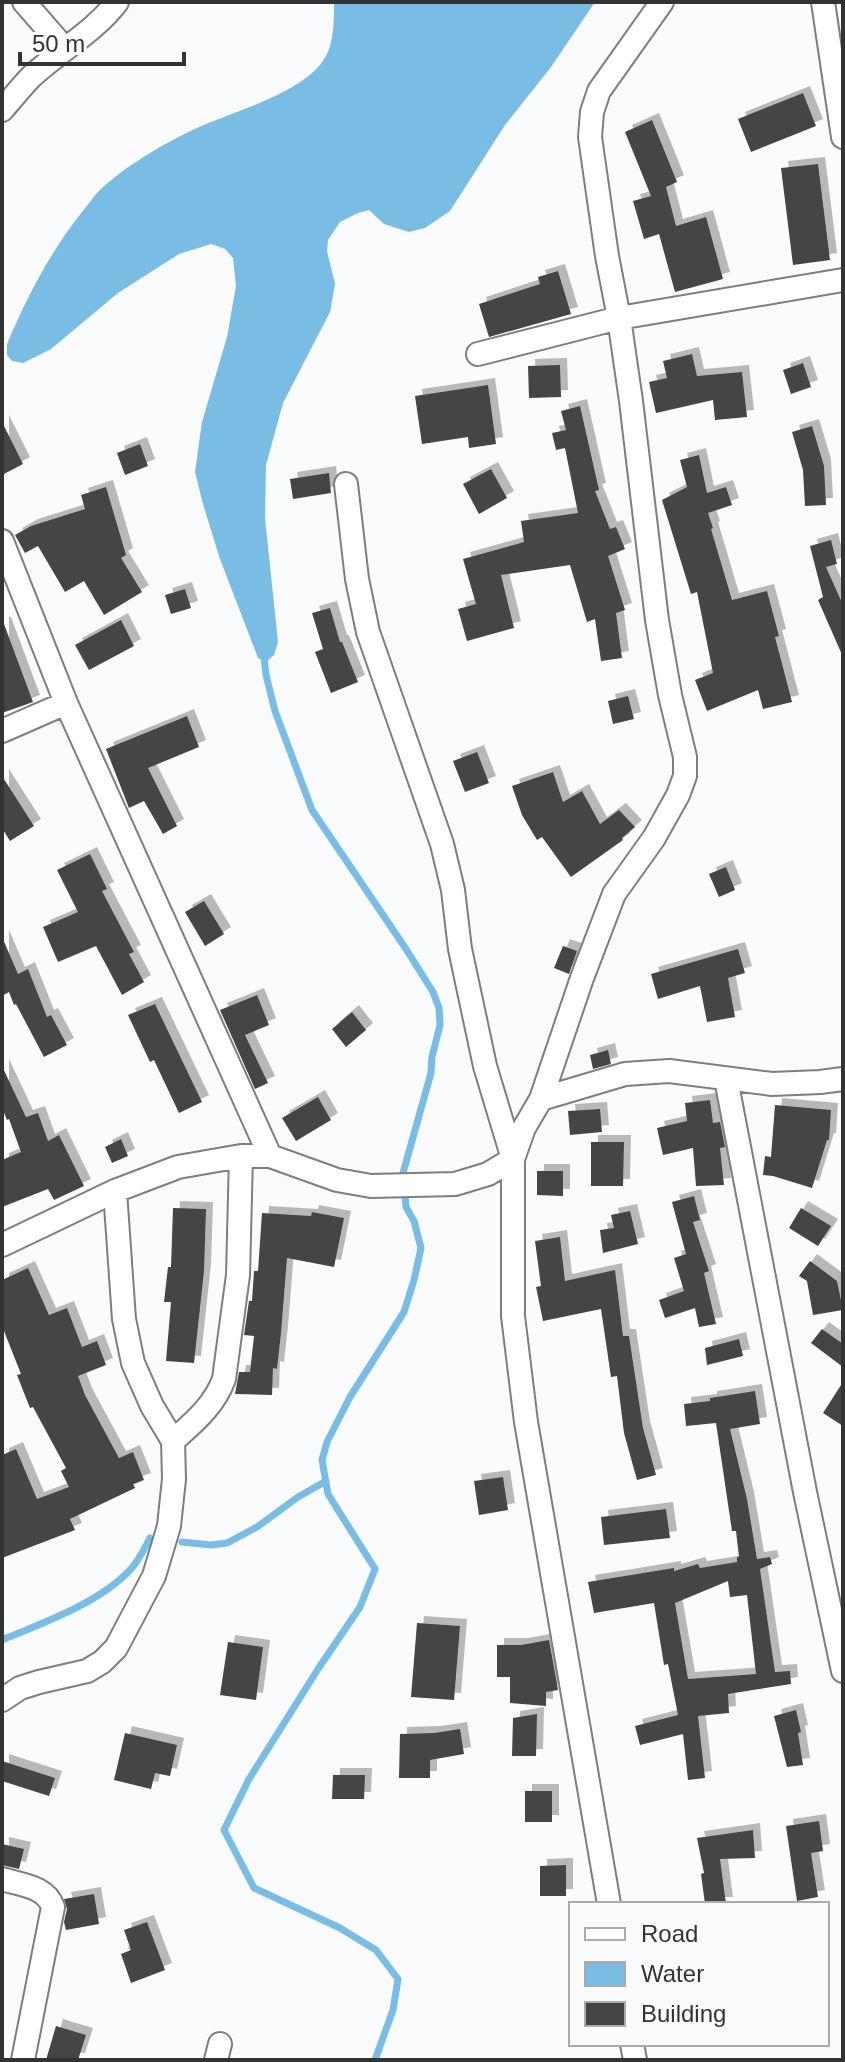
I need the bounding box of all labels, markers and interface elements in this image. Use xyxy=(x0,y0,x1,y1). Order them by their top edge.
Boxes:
scale bar xyxy=(20,16,184,66)
text: 50 m xyxy=(32,30,85,57)
legend xyxy=(569,1902,829,2046)
text: Road xyxy=(641,1920,698,1947)
text: Water xyxy=(641,1960,704,1987)
text: Building xyxy=(641,2000,726,2027)

